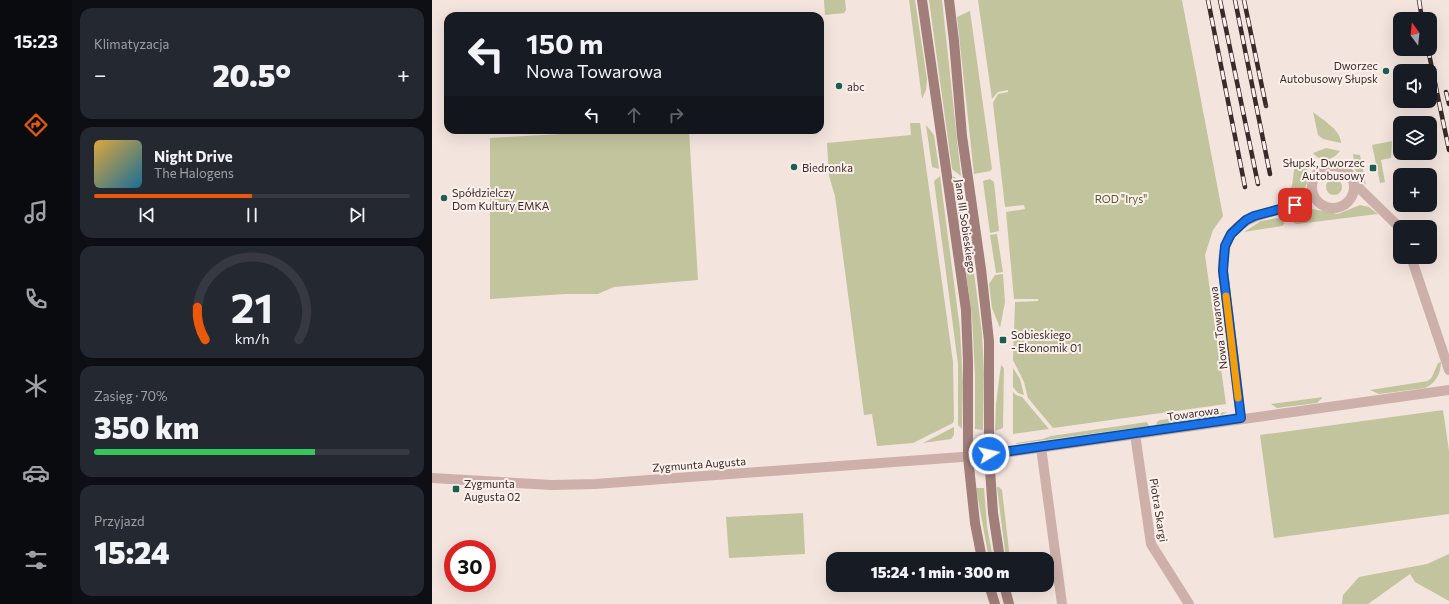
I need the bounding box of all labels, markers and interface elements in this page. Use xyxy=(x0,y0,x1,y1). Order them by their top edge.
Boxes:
north arrow xyxy=(1393,12,1437,56)
map controls xyxy=(1393,12,1437,264)
text: 150 m xyxy=(526,26,603,60)
icon: left xyxy=(460,28,512,80)
text: 15:23 xyxy=(14,30,58,52)
text: Klimatyzacja xyxy=(94,36,169,52)
text: 20.5° xyxy=(212,56,291,93)
place label: Dworzec Autobusowy Słupsk xyxy=(1279,59,1378,85)
text: Nowa Towarowa xyxy=(526,60,662,82)
text: − xyxy=(94,61,107,88)
text: + xyxy=(397,61,410,88)
button: sound xyxy=(1393,64,1437,108)
marker: Dworzec Autobusowy Słupsk xyxy=(1381,66,1391,76)
place label: abc xyxy=(847,80,865,93)
marker: abc xyxy=(834,81,844,91)
icon: left xyxy=(581,104,603,126)
icon: ahead xyxy=(623,104,645,126)
icon: right xyxy=(665,104,687,126)
icon: directions xyxy=(22,111,50,139)
button: layers xyxy=(1393,116,1437,160)
text: Night Drive xyxy=(154,147,233,165)
place label: Słupsk, Dworzec Autobusowy xyxy=(1283,156,1365,182)
place label: Biedronka xyxy=(802,161,853,174)
marker: Biedronka xyxy=(789,162,799,172)
marker: Słupsk, Dworzec Autobusowy xyxy=(1368,163,1378,173)
text: The Halogens xyxy=(154,165,234,181)
button: + xyxy=(1393,168,1437,212)
street label: Jana III Sobieskiego xyxy=(952,178,979,274)
place label: Spółdzielczy Dom Kultury EMKA xyxy=(452,186,550,212)
pin xyxy=(1278,188,1312,222)
park label: ROD "Irys" xyxy=(1095,192,1147,205)
marker: Spółdzielczy Dom Kultury EMKA xyxy=(439,193,449,203)
icon: arrive xyxy=(1284,194,1306,216)
icon: music xyxy=(22,198,50,226)
icon: previous xyxy=(136,204,158,226)
icon: pause xyxy=(241,204,263,226)
icon: next xyxy=(346,204,368,226)
button: − xyxy=(1393,220,1437,264)
text: 21 xyxy=(231,281,273,332)
icon: phone xyxy=(22,285,50,313)
street label: Nowa Towarowa xyxy=(1206,286,1230,370)
place label: Sobieskiego - Ekonomik 01 xyxy=(1011,328,1082,354)
text: km/h xyxy=(235,329,269,347)
marker: Sobieskiego - Ekonomik 01 xyxy=(998,335,1008,345)
icon: climate xyxy=(22,372,50,400)
text: Zasięg · 70% xyxy=(94,388,168,404)
street label: Towarowa xyxy=(1166,403,1220,423)
text: 350 km xyxy=(94,408,199,445)
position arrow xyxy=(968,433,1010,475)
street label: Zygmunta Augusta xyxy=(652,454,746,474)
icon: car xyxy=(22,459,50,487)
place label: Zygmunta Augusta 02 xyxy=(464,477,520,503)
street label: Piotra Skargi xyxy=(1148,477,1170,543)
marker: Zygmunta Augusta 02 xyxy=(451,484,461,494)
text: Przyjazd xyxy=(94,513,145,529)
text: 15:24 xyxy=(94,533,170,570)
speed limit sign: 30 xyxy=(444,540,496,592)
icon: filters xyxy=(22,546,50,574)
text: 15:24 · 1 min · 300 m xyxy=(871,563,1009,581)

